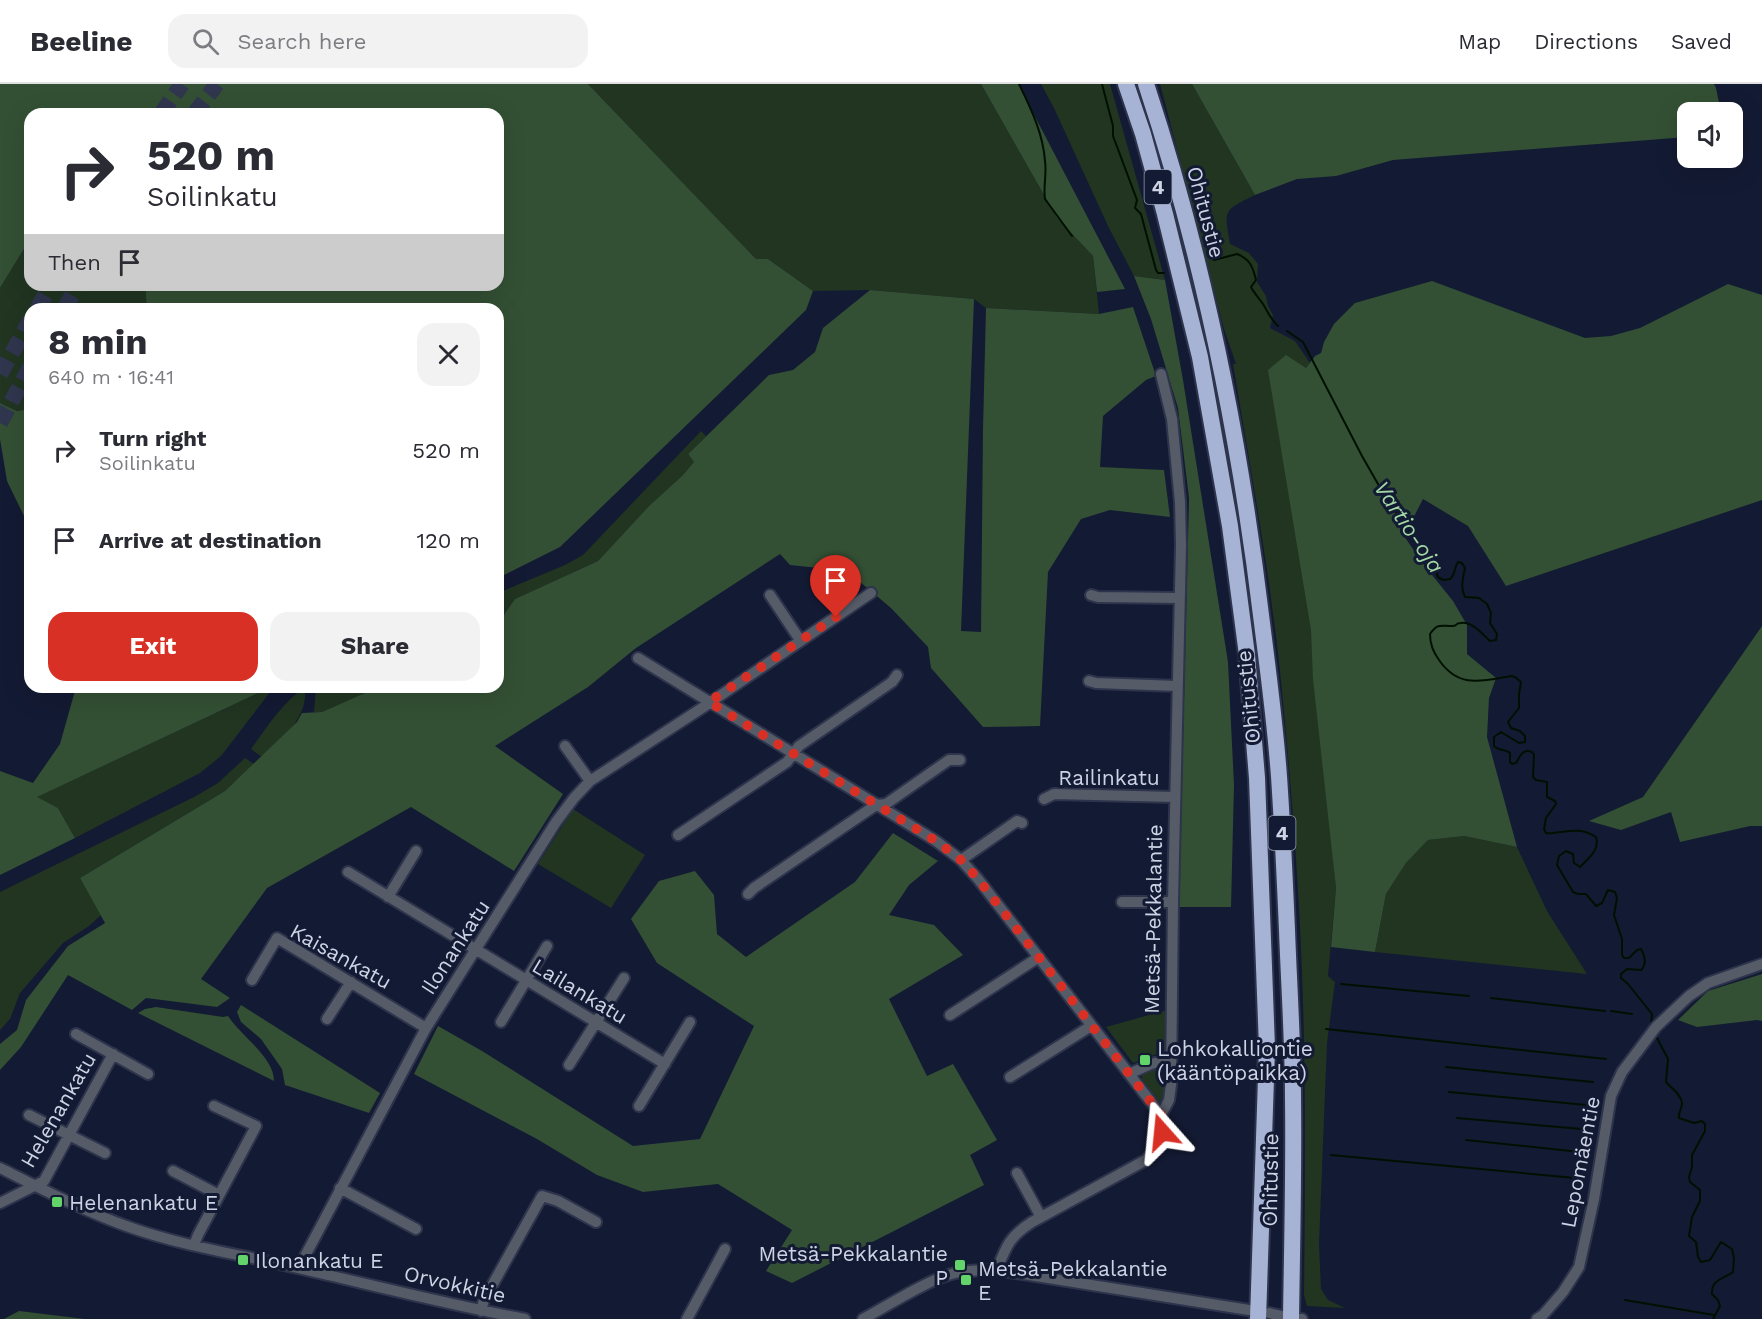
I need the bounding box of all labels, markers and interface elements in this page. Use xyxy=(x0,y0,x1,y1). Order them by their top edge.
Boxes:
search box xyxy=(168,14,588,68)
text: Beeline xyxy=(30,25,132,58)
icon: search xyxy=(189,25,222,58)
text: Search here xyxy=(237,29,366,54)
text: Map xyxy=(1458,29,1501,54)
text: Directions xyxy=(1534,29,1638,54)
text: Saved xyxy=(1671,29,1732,54)
map controls xyxy=(1677,102,1743,168)
button: sound xyxy=(1677,102,1743,168)
text: 520 m xyxy=(147,131,275,180)
icon: right xyxy=(48,132,126,210)
street label: Ohitustie xyxy=(1182,164,1230,260)
road number: 4 xyxy=(1144,170,1172,204)
text: Soilinkatu xyxy=(147,181,278,213)
icon: arrive xyxy=(113,246,146,279)
text: Then xyxy=(48,250,101,275)
text: 8 min xyxy=(48,321,148,363)
button: close xyxy=(417,323,480,386)
text: 640 m · 16:41 xyxy=(48,365,174,389)
text: Turn right xyxy=(99,426,206,451)
icon: right xyxy=(48,434,81,467)
text: 520 m xyxy=(412,438,480,463)
text: Soilinkatu xyxy=(99,451,196,475)
water label: Vartio-oja xyxy=(1369,476,1449,578)
icon: arrive xyxy=(48,524,81,557)
text: Arrive at destination xyxy=(99,528,322,553)
text: 120 m xyxy=(416,528,480,553)
pin xyxy=(810,555,861,617)
icon: arrive xyxy=(819,564,852,597)
button: Exit xyxy=(48,612,258,681)
button: Share xyxy=(270,612,480,681)
street label: Ohitustie xyxy=(1231,649,1265,745)
street label: Railinkatu xyxy=(1058,765,1160,790)
road number: 4 xyxy=(1268,816,1296,850)
street label: Metsä-Pekkalantie xyxy=(1139,824,1167,1014)
street label: Ilonankatu xyxy=(415,895,495,999)
street label: Kaisankatu xyxy=(286,918,396,994)
street label: Lailankatu xyxy=(528,953,632,1029)
place label: Lohkokalliontie (kääntöpaikka) xyxy=(1157,1036,1313,1085)
street label: Helenankatu xyxy=(15,1048,101,1172)
marker: Lohkokalliontie (kääntöpaikka) xyxy=(1138,1053,1152,1067)
street label: Lepomäentie xyxy=(1555,1094,1605,1230)
position arrow xyxy=(1130,1100,1194,1164)
street label: Ohitustie xyxy=(1257,1133,1283,1227)
place label: Helenankatu E xyxy=(69,1190,218,1215)
marker: Helenankatu E xyxy=(50,1195,64,1209)
place label: Metsä-Pekkalantie P xyxy=(758,1241,948,1290)
place label: Ilonankatu E xyxy=(255,1248,383,1273)
marker: Ilonankatu E xyxy=(236,1253,250,1267)
place label: Metsä-Pekkalantie E xyxy=(978,1256,1168,1305)
marker: Metsä-Pekkalantie P xyxy=(953,1258,967,1272)
street label: Orvokkitie xyxy=(402,1260,508,1308)
marker: Metsä-Pekkalantie E xyxy=(959,1273,973,1287)

